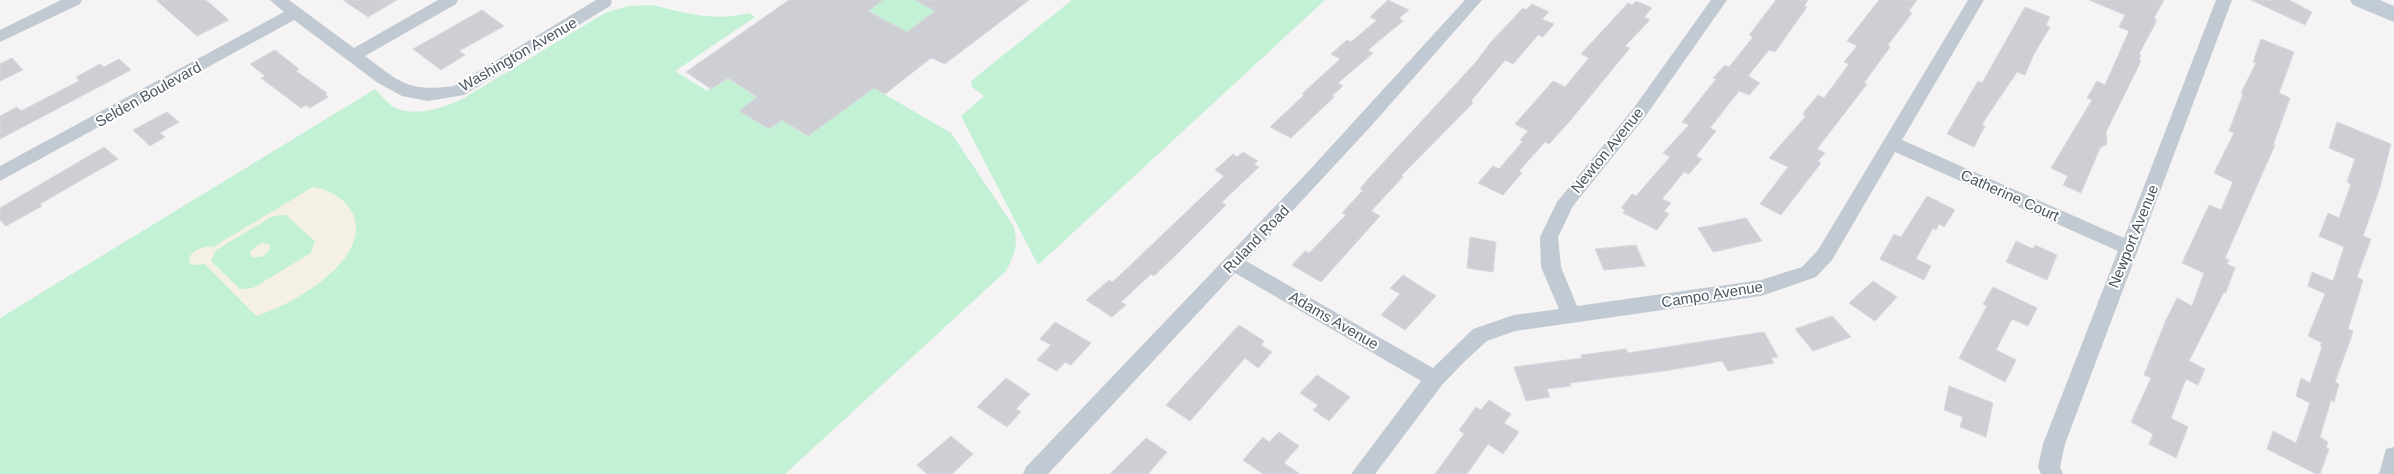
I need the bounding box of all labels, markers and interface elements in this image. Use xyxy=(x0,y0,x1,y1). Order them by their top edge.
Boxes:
street label: Washington Avenue xyxy=(456,13,580,95)
street label: Selden Boulevard xyxy=(92,58,204,130)
street label: Newton Avenue xyxy=(1567,104,1647,196)
street label: Catherine Court xyxy=(1958,166,2063,225)
street label: Newport Avenue xyxy=(2105,182,2161,290)
street label: Ruland Road xyxy=(1219,202,1293,276)
street label: Campo Avenue xyxy=(1660,278,1764,310)
street label: Adams Avenue xyxy=(1286,287,1382,353)

